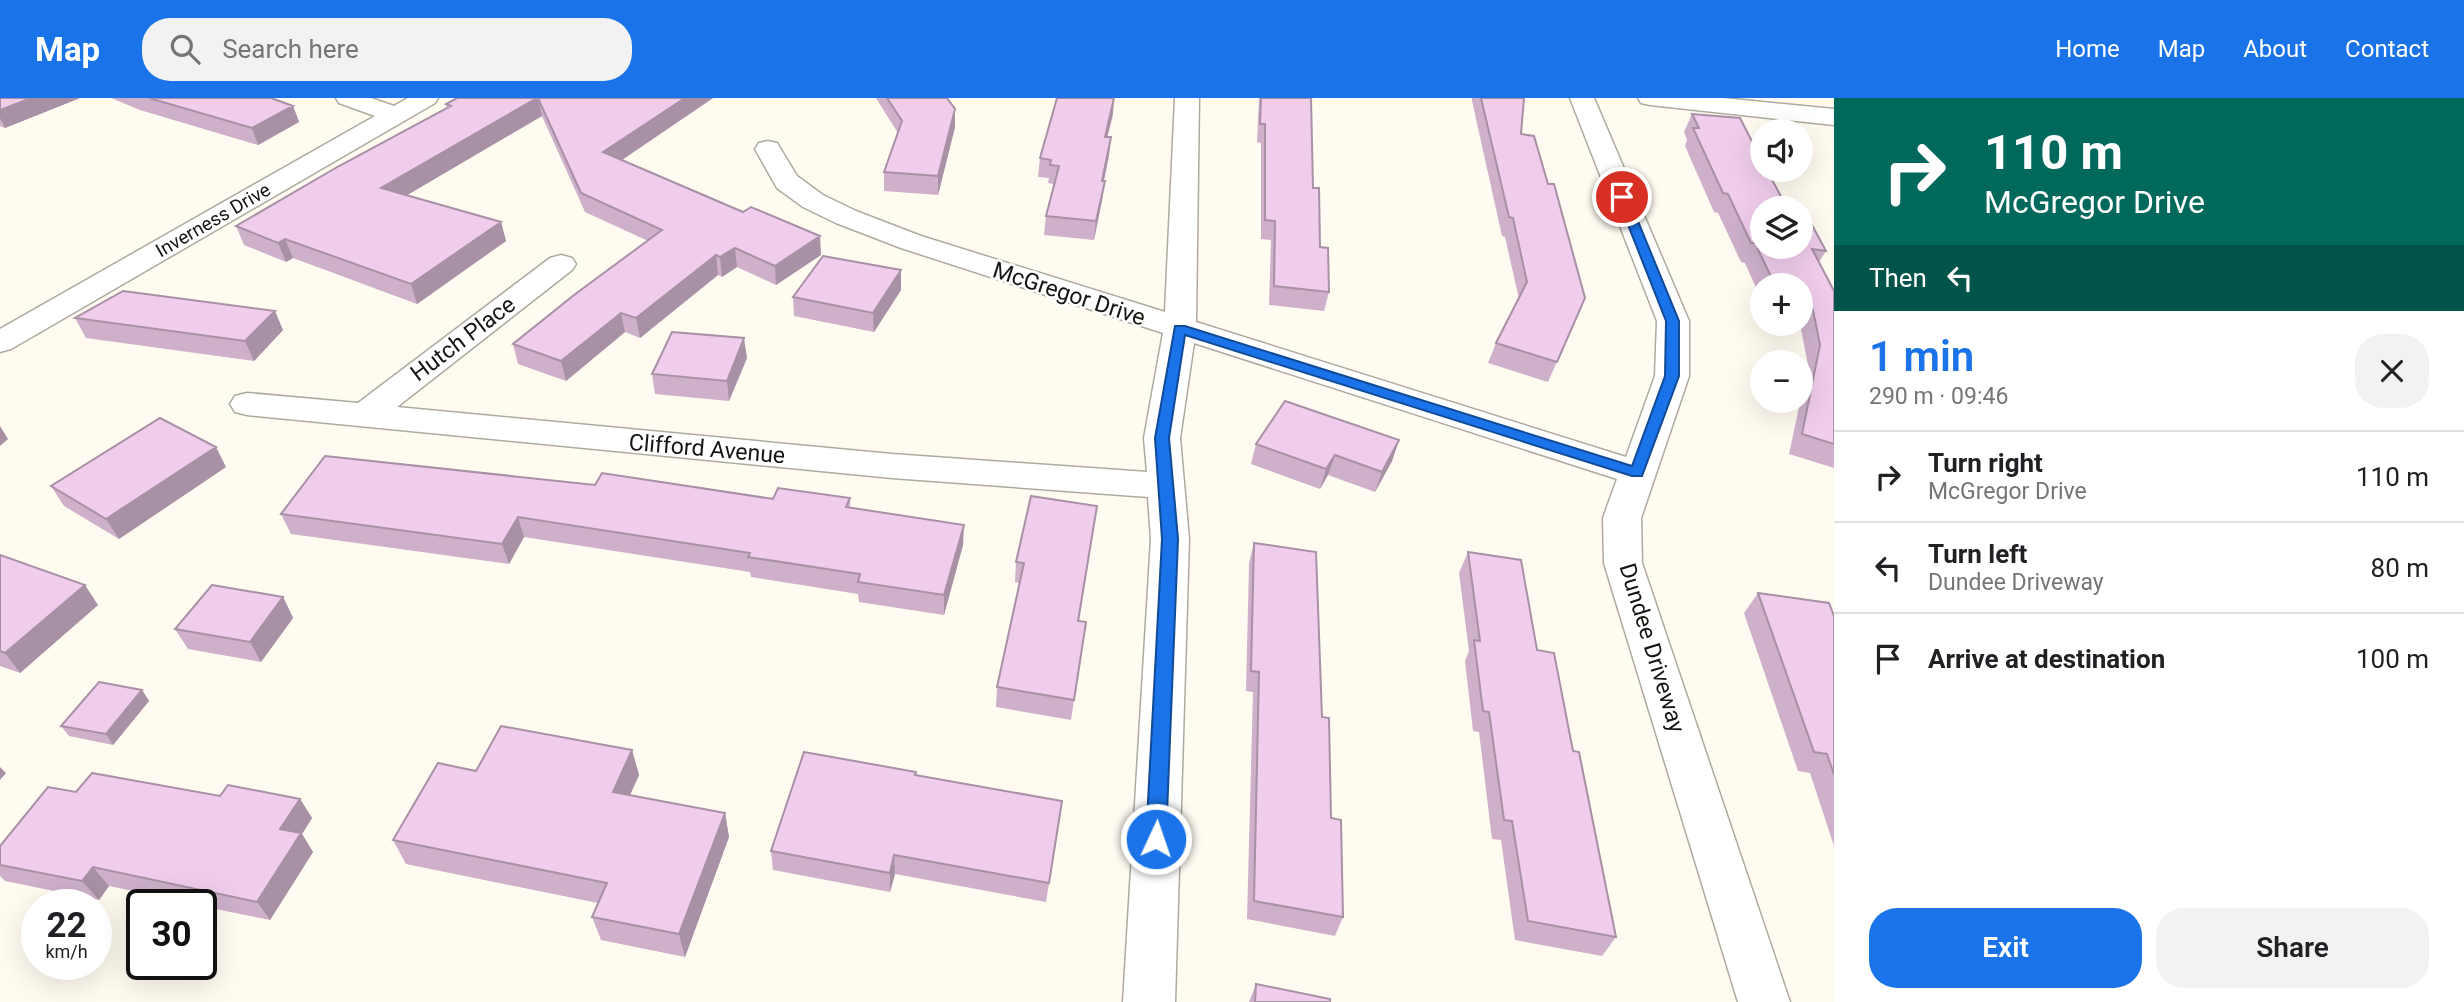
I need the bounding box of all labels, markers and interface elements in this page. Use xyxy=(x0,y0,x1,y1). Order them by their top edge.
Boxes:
search box xyxy=(142,18,632,81)
text: Map xyxy=(35,30,100,69)
icon: search xyxy=(166,30,204,68)
text: Search here xyxy=(222,34,359,64)
text: Home xyxy=(2055,35,2120,63)
text: Map xyxy=(2158,35,2205,63)
text: About xyxy=(2243,35,2307,63)
text: Contact xyxy=(2345,35,2429,63)
map controls xyxy=(1750,119,1813,413)
button: sound xyxy=(1750,119,1813,182)
text: 110 m xyxy=(1984,124,2123,181)
icon: right xyxy=(1869,126,1960,217)
pin xyxy=(1592,167,1652,227)
street label: Inverness Drive xyxy=(151,178,275,262)
icon: arrive xyxy=(1603,178,1641,216)
text: McGregor Drive xyxy=(1984,183,2205,221)
button: layers xyxy=(1750,196,1813,259)
street label: McGregor Drive xyxy=(989,257,1149,331)
icon: left xyxy=(1941,259,1979,297)
text: Then xyxy=(1869,263,1927,293)
button: + xyxy=(1750,273,1813,336)
street label: Hutch Place xyxy=(405,291,521,387)
text: 1 min xyxy=(1869,332,1974,381)
button: close xyxy=(2355,334,2429,408)
button: − xyxy=(1750,350,1813,413)
text: 290 m · 09:46 xyxy=(1869,383,2008,410)
street label: Clifford Avenue xyxy=(628,429,786,469)
text: Turn right xyxy=(1928,448,2043,478)
icon: right xyxy=(1869,458,1907,496)
text: 110 m xyxy=(2356,462,2429,492)
text: McGregor Drive xyxy=(1928,478,2087,505)
text: Turn left xyxy=(1928,539,2027,569)
icon: left xyxy=(1869,549,1907,587)
text: 80 m xyxy=(2371,553,2429,583)
street label: Dundee Driveway xyxy=(1613,560,1691,736)
text: Dundee Driveway xyxy=(1928,569,2104,596)
icon: arrive xyxy=(1869,640,1907,678)
text: Arrive at destination xyxy=(1928,644,2165,674)
text: 100 m xyxy=(2356,644,2429,674)
position arrow xyxy=(1119,802,1193,876)
speed limit sign: 30 xyxy=(126,889,217,980)
text: 22 xyxy=(46,905,87,946)
button: Exit xyxy=(1869,908,2142,988)
button: Share xyxy=(2156,908,2429,988)
text: km/h xyxy=(45,941,88,962)

